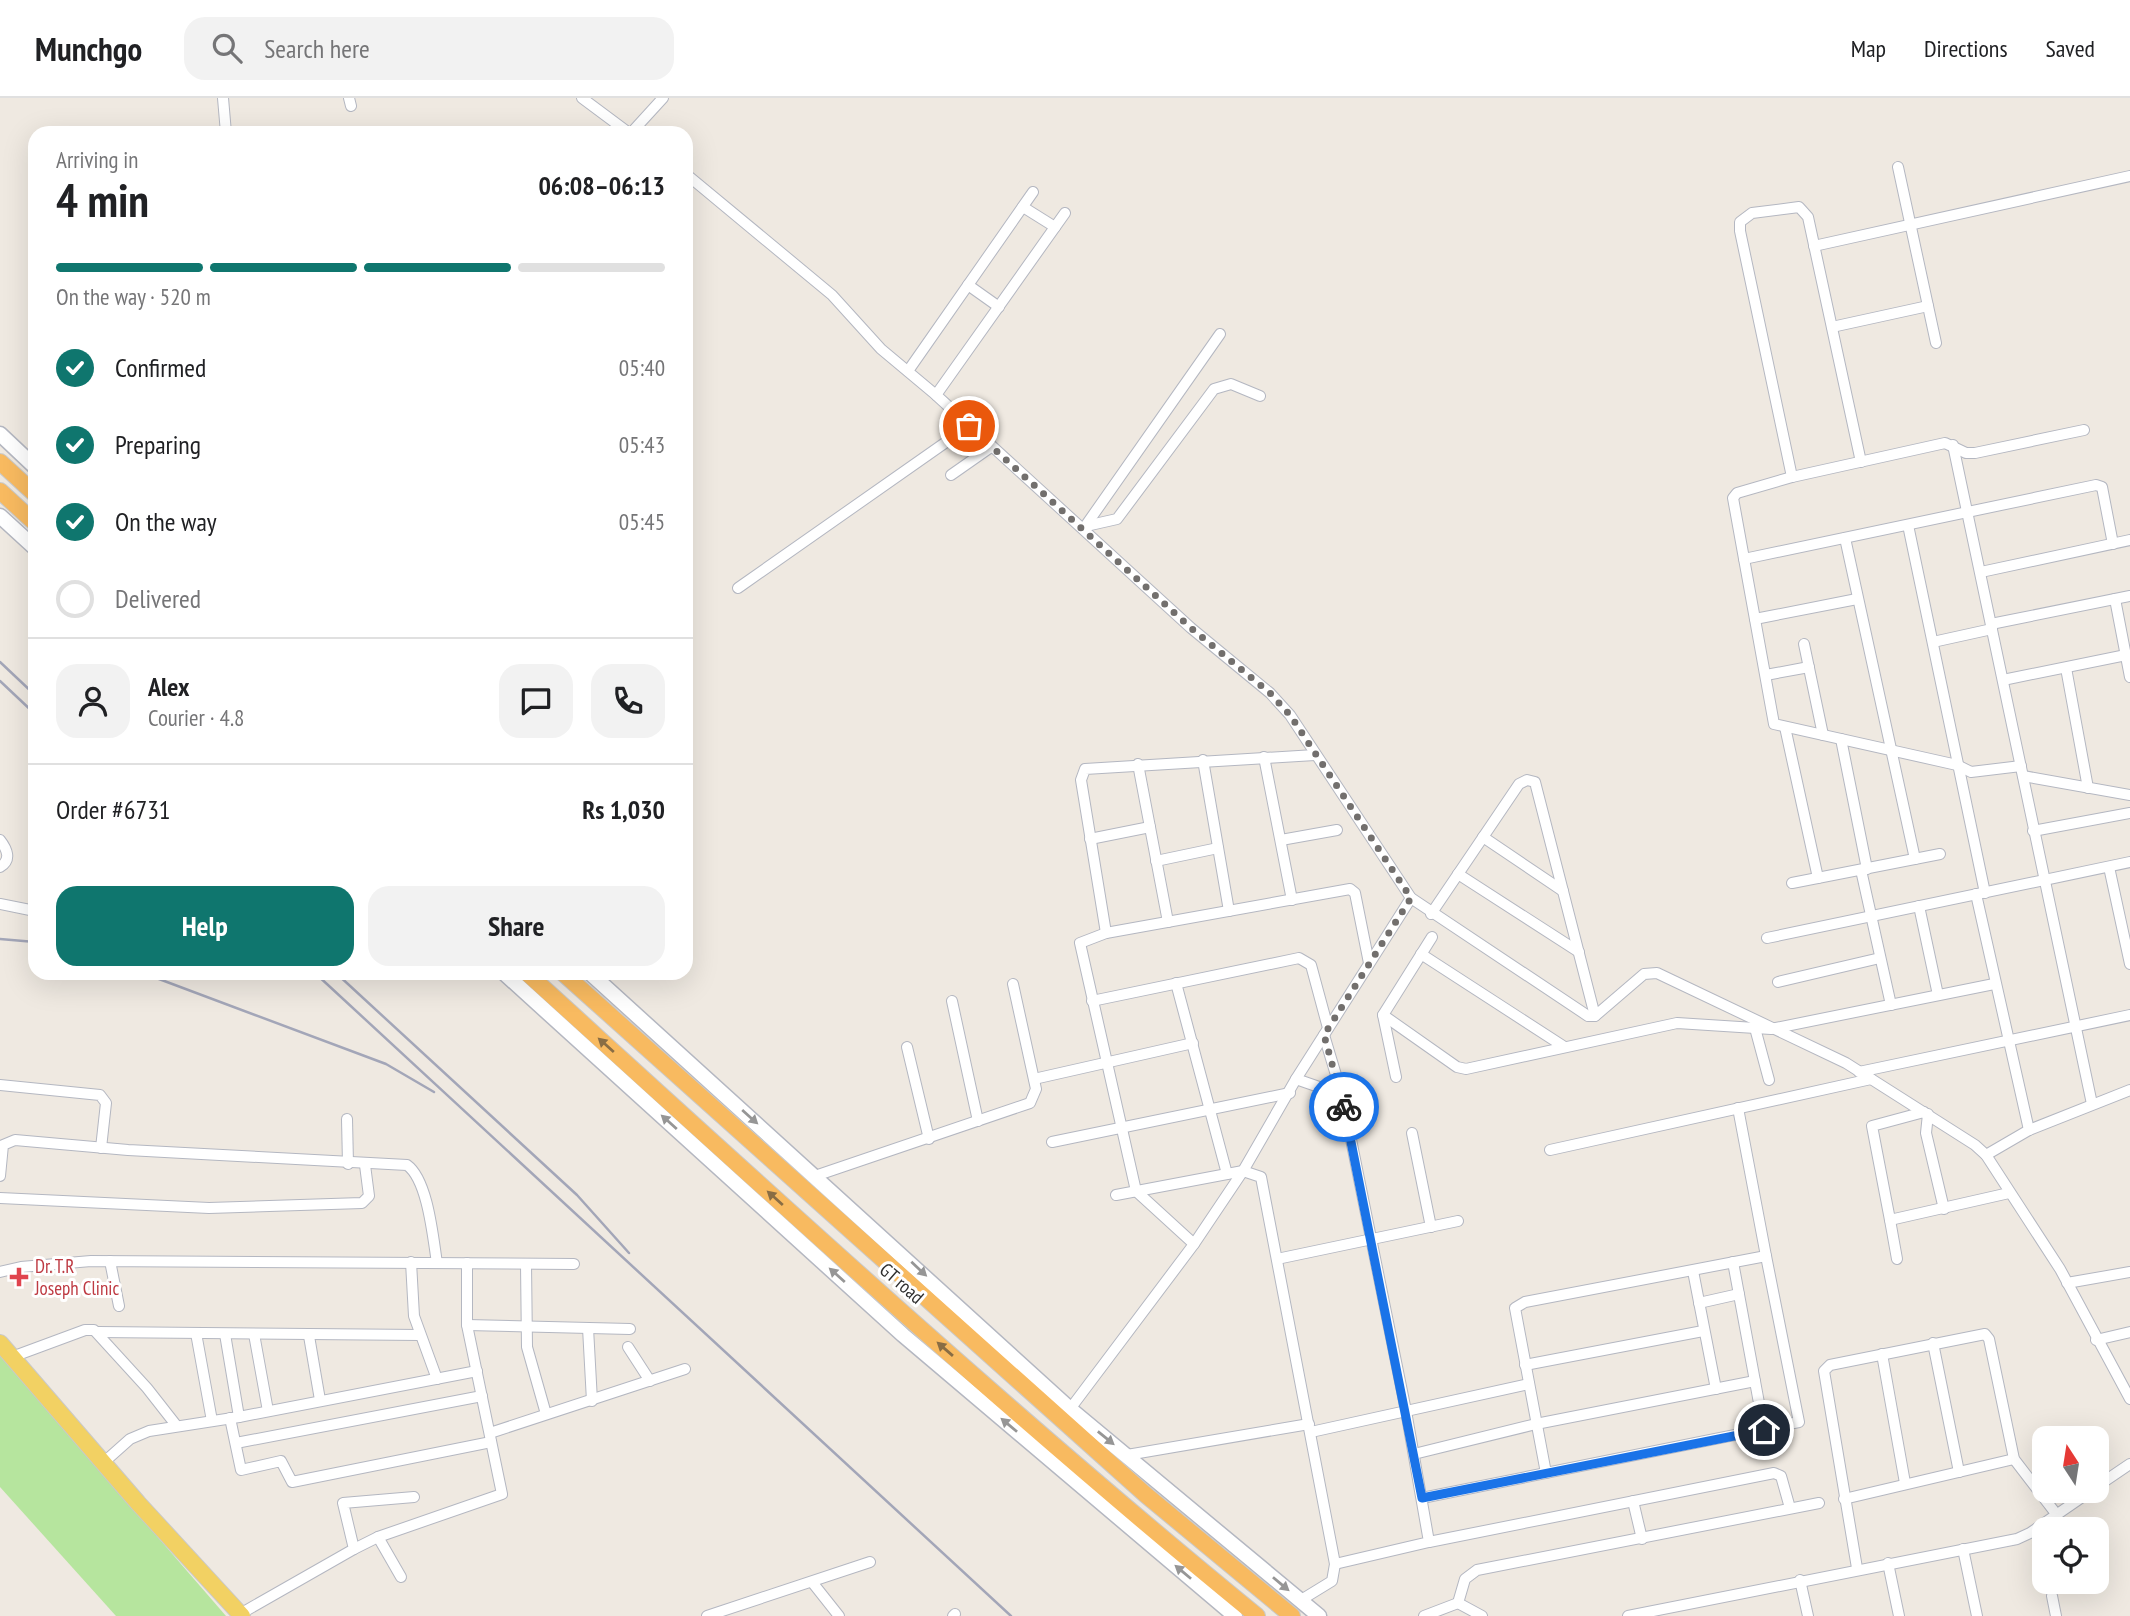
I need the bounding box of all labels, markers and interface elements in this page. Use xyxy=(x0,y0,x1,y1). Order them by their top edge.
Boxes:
search box xyxy=(184,17,674,80)
text: Munchgo xyxy=(35,27,142,70)
icon: search xyxy=(208,29,246,67)
text: Search here xyxy=(264,32,370,65)
text: Map xyxy=(1851,33,1886,64)
text: Directions xyxy=(1924,33,2008,64)
text: Saved xyxy=(2046,33,2095,64)
text: Arriving in xyxy=(56,145,138,174)
text: 06:08–06:13 xyxy=(538,169,665,202)
text: 4 min xyxy=(56,170,149,230)
text: On the way · 520 m xyxy=(56,282,211,311)
icon: check xyxy=(56,349,94,387)
text: Confirmed xyxy=(115,351,206,384)
text: 05:40 xyxy=(619,353,665,382)
pin xyxy=(939,396,999,456)
icon: bag xyxy=(950,407,988,445)
icon: check xyxy=(56,426,94,464)
text: Preparing xyxy=(115,428,201,461)
text: 05:43 xyxy=(619,430,665,459)
icon: check xyxy=(56,503,94,541)
text: On the way xyxy=(115,505,217,538)
text: 05:45 xyxy=(619,507,665,536)
text: Delivered xyxy=(115,582,201,615)
button: person xyxy=(56,664,130,738)
button: chat xyxy=(499,664,573,738)
button: phone xyxy=(591,664,665,738)
text: Alex xyxy=(148,670,189,703)
text: Courier · 4.8 xyxy=(148,703,244,732)
text: Order #6731 xyxy=(56,793,171,826)
text: Rs 1,030 xyxy=(582,793,665,826)
button: Help xyxy=(56,886,354,966)
button: Share xyxy=(368,886,665,966)
one-way arrow xyxy=(598,1037,615,1053)
courier xyxy=(1309,1072,1379,1142)
icon: bike xyxy=(1325,1088,1363,1126)
one-way arrow xyxy=(741,1109,758,1125)
one-way arrow xyxy=(661,1115,678,1131)
one-way arrow xyxy=(767,1190,784,1206)
place label: Dr. T.R Joseph Clinic xyxy=(34,1254,119,1300)
street label: GT road xyxy=(875,1257,929,1309)
one-way arrow xyxy=(910,1261,928,1277)
marker: Dr. T.R Joseph Clinic xyxy=(9,1267,29,1287)
one-way arrow xyxy=(829,1268,846,1284)
one-way arrow xyxy=(936,1341,954,1357)
pin xyxy=(1734,1400,1794,1460)
icon: home xyxy=(1745,1411,1783,1449)
one-way arrow xyxy=(1000,1417,1018,1433)
north arrow xyxy=(2032,1426,2109,1503)
map controls xyxy=(2032,1426,2109,1594)
one-way arrow xyxy=(1098,1430,1115,1445)
button: locate xyxy=(2032,1517,2109,1594)
one-way arrow xyxy=(1174,1565,1191,1580)
one-way arrow xyxy=(1272,1576,1289,1591)

